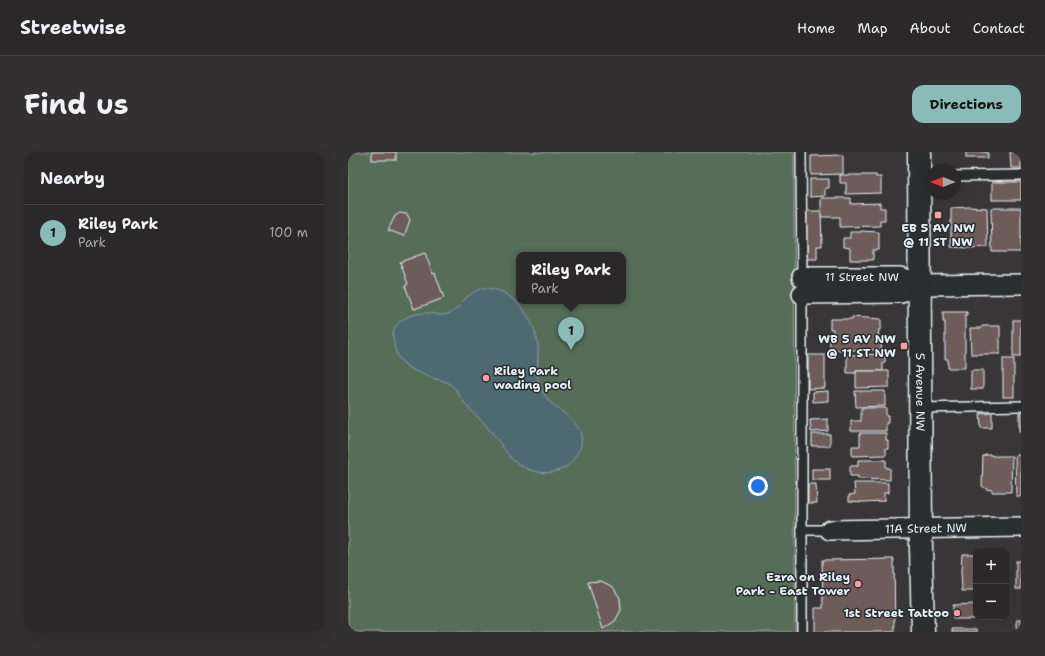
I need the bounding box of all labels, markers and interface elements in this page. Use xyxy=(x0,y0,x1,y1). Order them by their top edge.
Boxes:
text: Streetwise xyxy=(20,15,126,40)
text: Home xyxy=(797,19,836,37)
text: Map xyxy=(858,19,888,37)
text: About xyxy=(910,19,951,37)
text: Contact xyxy=(973,19,1025,37)
text: Find us xyxy=(24,85,129,123)
button: Directions xyxy=(912,85,1021,123)
north arrow xyxy=(925,164,961,200)
text: Nearby xyxy=(40,167,105,189)
marker: EB 5 AV NW @ 11 ST NW xyxy=(933,210,943,220)
text: Riley Park xyxy=(78,214,158,234)
place label: EB 5 AV NW @ 11 ST NW xyxy=(901,220,975,250)
text: 1 xyxy=(50,224,56,241)
text: 100 m xyxy=(269,224,308,241)
text: Park xyxy=(78,234,106,251)
popup xyxy=(516,252,626,304)
text: Riley Park xyxy=(531,260,611,280)
street label: 11 Street NW xyxy=(825,269,899,285)
text: Park xyxy=(531,280,559,297)
pin: 1 xyxy=(558,317,584,350)
place label: WB 5 AV NW @ 11 ST NW xyxy=(818,331,896,361)
marker: WB 5 AV NW @ 11 ST NW xyxy=(899,341,909,351)
street label: 5 Avenue NW xyxy=(912,353,928,431)
place label: Riley Park wading pool xyxy=(494,363,572,393)
marker: Riley Park wading pool xyxy=(481,373,491,383)
your location xyxy=(748,476,768,496)
street label: 11A Street NW xyxy=(885,520,967,537)
map controls xyxy=(973,548,1009,620)
button: + xyxy=(973,548,1009,584)
place label: Ezra on Riley Park - East Tower xyxy=(736,569,851,599)
marker: Ezra on Riley Park - East Tower xyxy=(853,579,863,589)
button: − xyxy=(973,584,1009,620)
place label: 1st Street Tattoo xyxy=(843,605,949,621)
marker: 1st Street Tattoo xyxy=(952,608,962,618)

